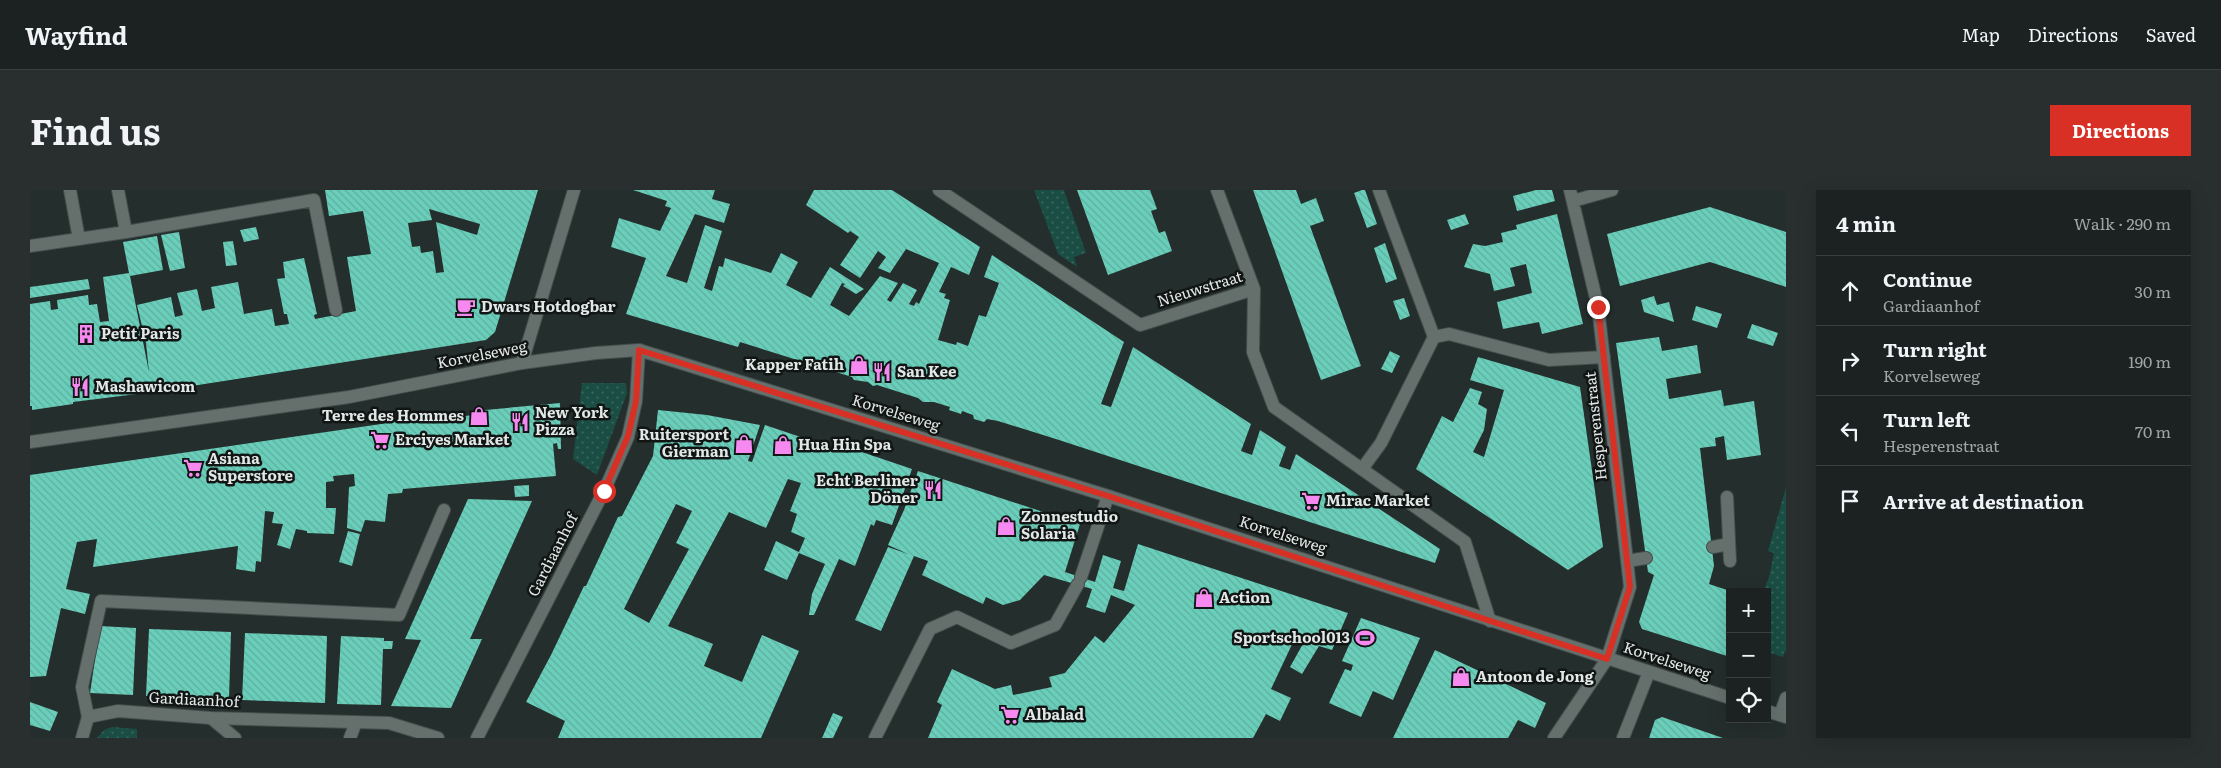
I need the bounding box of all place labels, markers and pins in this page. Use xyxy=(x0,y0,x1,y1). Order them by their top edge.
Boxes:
place label: Dwars Hotdogbar xyxy=(481,294,616,317)
cafe icon: Dwars Hotdogbar xyxy=(455,296,477,318)
place label: Petit Paris xyxy=(101,321,180,344)
building icon: Petit Paris xyxy=(75,323,97,345)
place label: Kapper Fatih xyxy=(745,352,844,375)
shop icon: Kapper Fatih xyxy=(848,354,870,376)
place label: San Kee xyxy=(897,359,957,382)
restaurant icon: San Kee xyxy=(871,361,893,383)
place label: Mashawicom xyxy=(95,374,195,397)
restaurant icon: Mashawicom xyxy=(69,376,91,398)
place label: New York Pizza xyxy=(535,400,610,440)
place label: Terre des Hommes xyxy=(322,403,465,426)
shop icon: Terre des Hommes xyxy=(468,405,490,427)
restaurant icon: New York Pizza xyxy=(509,411,531,433)
place label: Ruitersport Gierman xyxy=(639,422,730,462)
place label: Erciyes Market xyxy=(395,427,510,450)
supermarket icon: Erciyes Market xyxy=(369,429,391,451)
place label: Hua Hin Spa xyxy=(798,432,892,455)
shop icon: Ruitersport Gierman xyxy=(733,433,755,455)
shop icon: Hua Hin Spa xyxy=(772,434,794,456)
place label: Asiana Superstore xyxy=(208,446,294,486)
supermarket icon: Asiana Superstore xyxy=(182,457,204,479)
place label: Echt Berliner Döner xyxy=(816,468,918,508)
restaurant icon: Echt Berliner Döner xyxy=(922,479,944,501)
place label: Mirac Market xyxy=(1326,488,1430,511)
supermarket icon: Mirac Market xyxy=(1300,490,1322,512)
place label: Zonnestudio Solaria xyxy=(1021,504,1118,544)
shop icon: Zonnestudio Solaria xyxy=(995,515,1017,537)
place label: Action xyxy=(1219,585,1271,608)
shop icon: Action xyxy=(1193,587,1215,609)
place label: Sportschool013 xyxy=(1234,625,1350,648)
sports icon: Sportschool013 xyxy=(1354,627,1376,649)
place label: Antoon de Jong xyxy=(1476,664,1595,687)
shop icon: Antoon de Jong xyxy=(1450,666,1472,688)
place label: Albalad xyxy=(1025,702,1084,725)
supermarket icon: Albalad xyxy=(999,704,1021,726)

